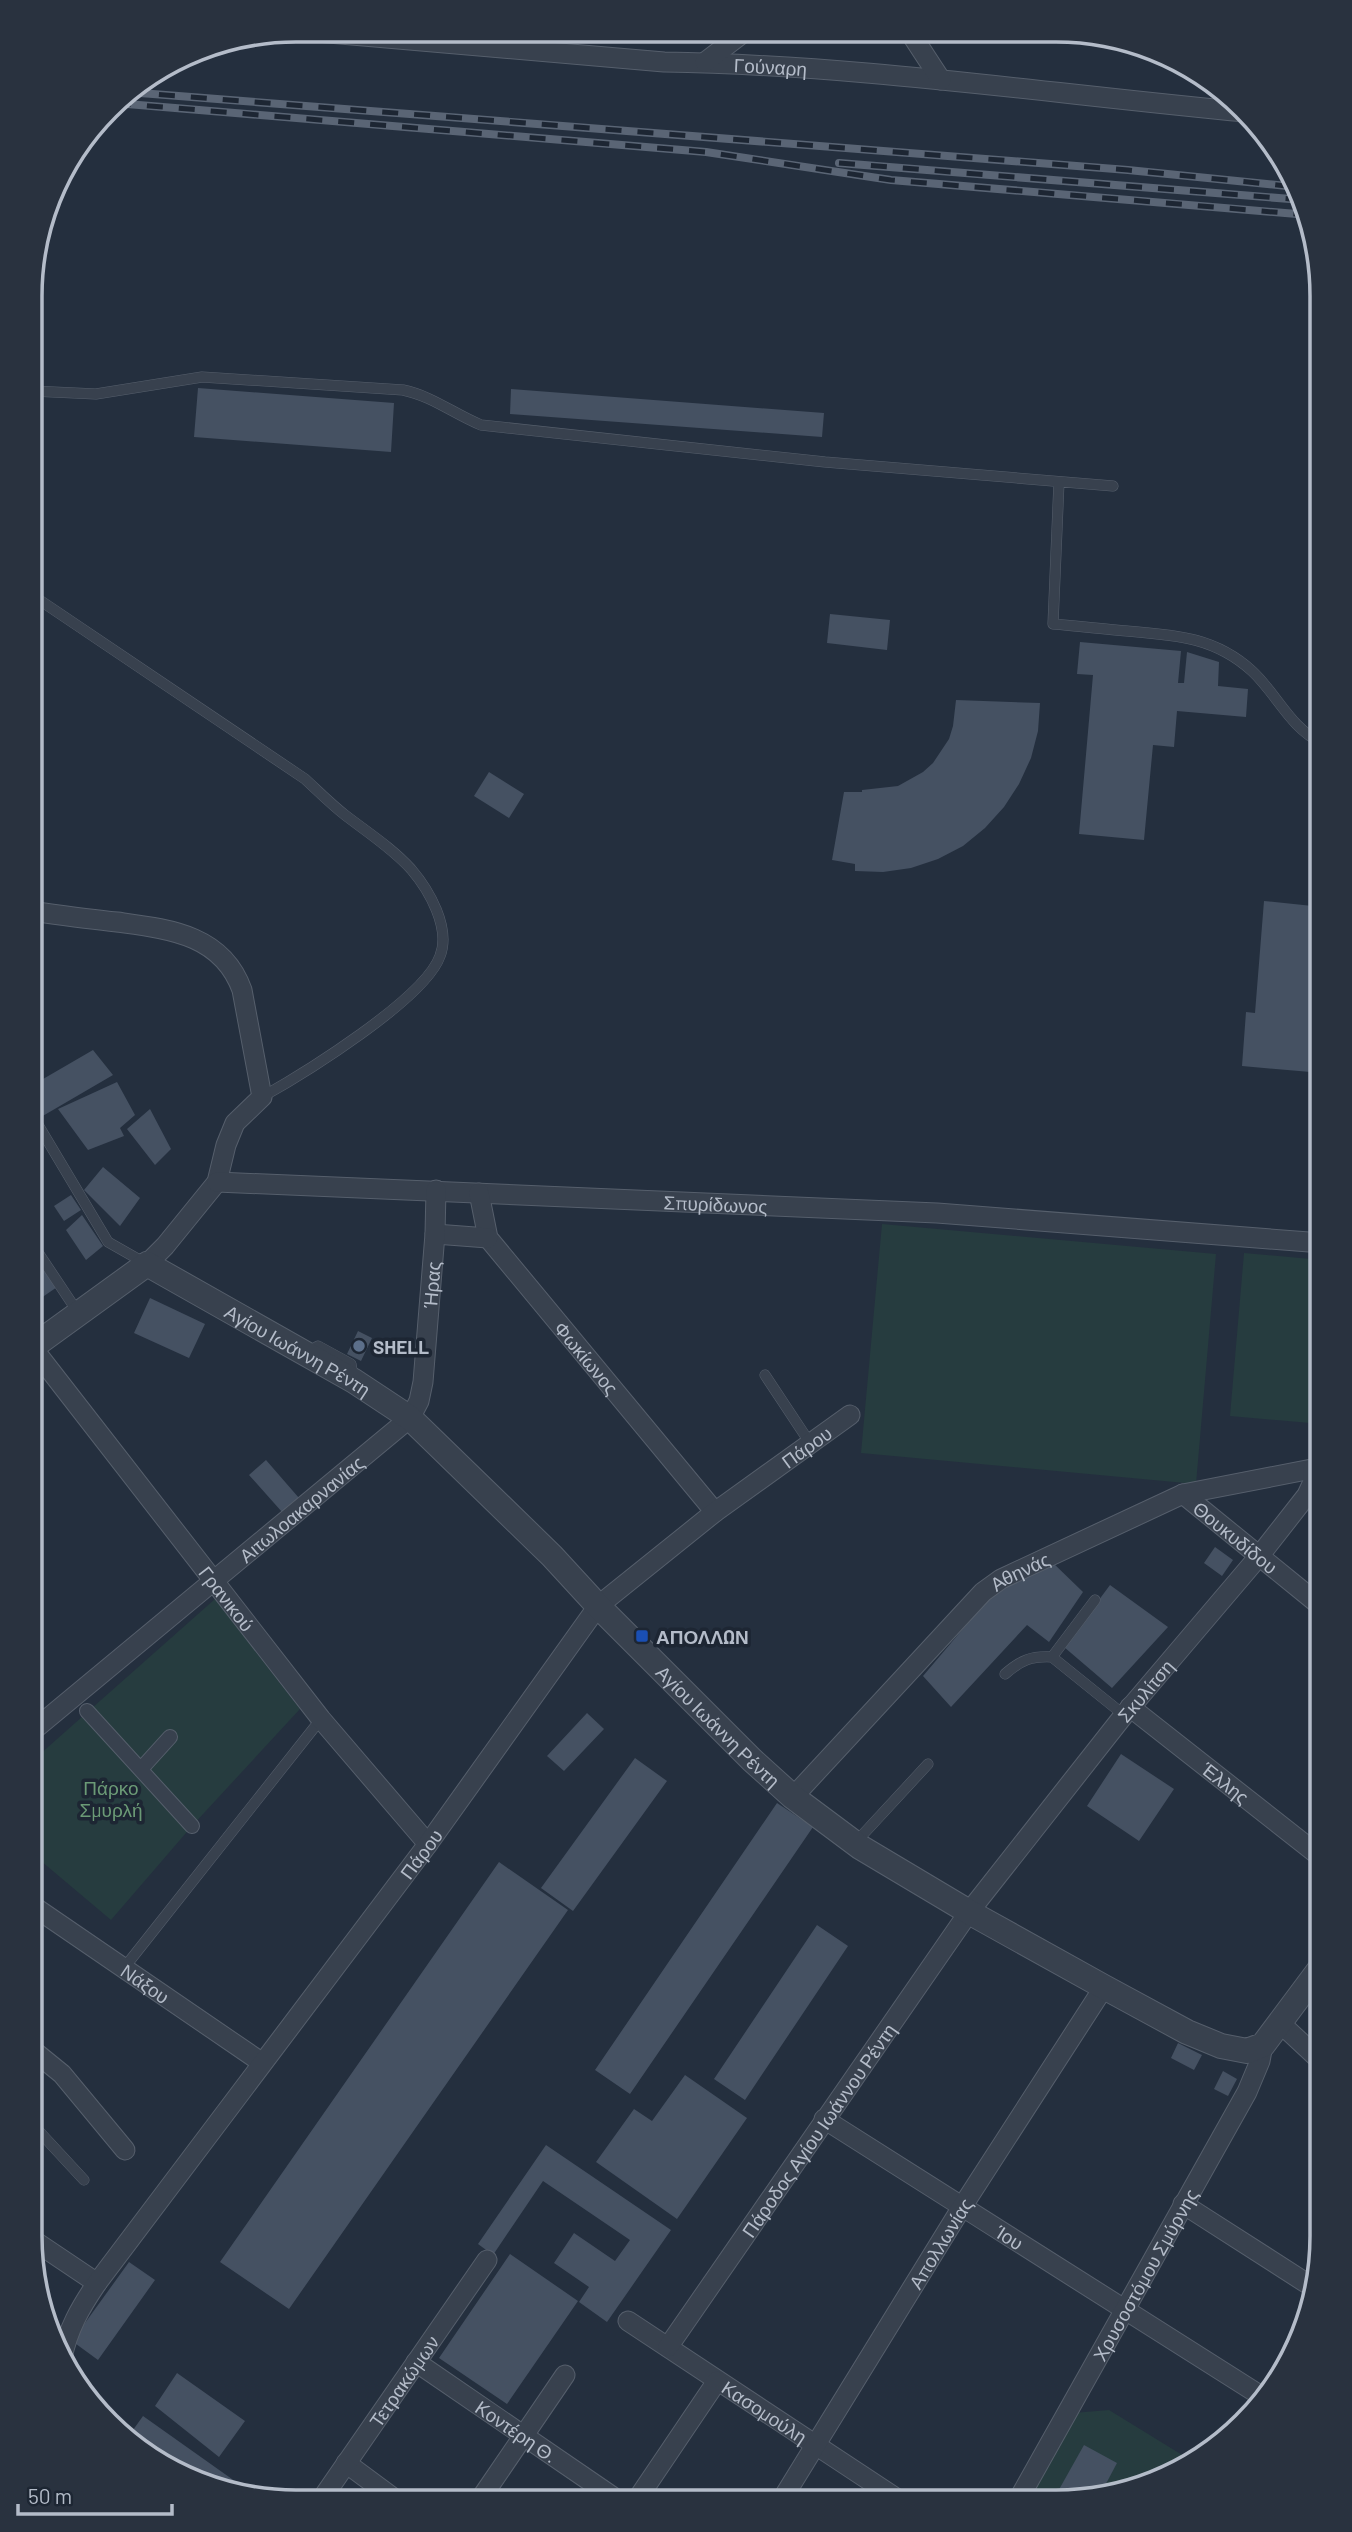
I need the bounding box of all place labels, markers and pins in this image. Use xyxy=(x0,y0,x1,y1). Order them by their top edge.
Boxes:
place label: SHELL xyxy=(373,1335,429,1358)
marker: SHELL xyxy=(351,1338,367,1354)
place label: ΑΠΟΛΛΩΝ xyxy=(656,1625,749,1648)
marker: ΑΠΟΛΛΩΝ xyxy=(634,1628,650,1644)

